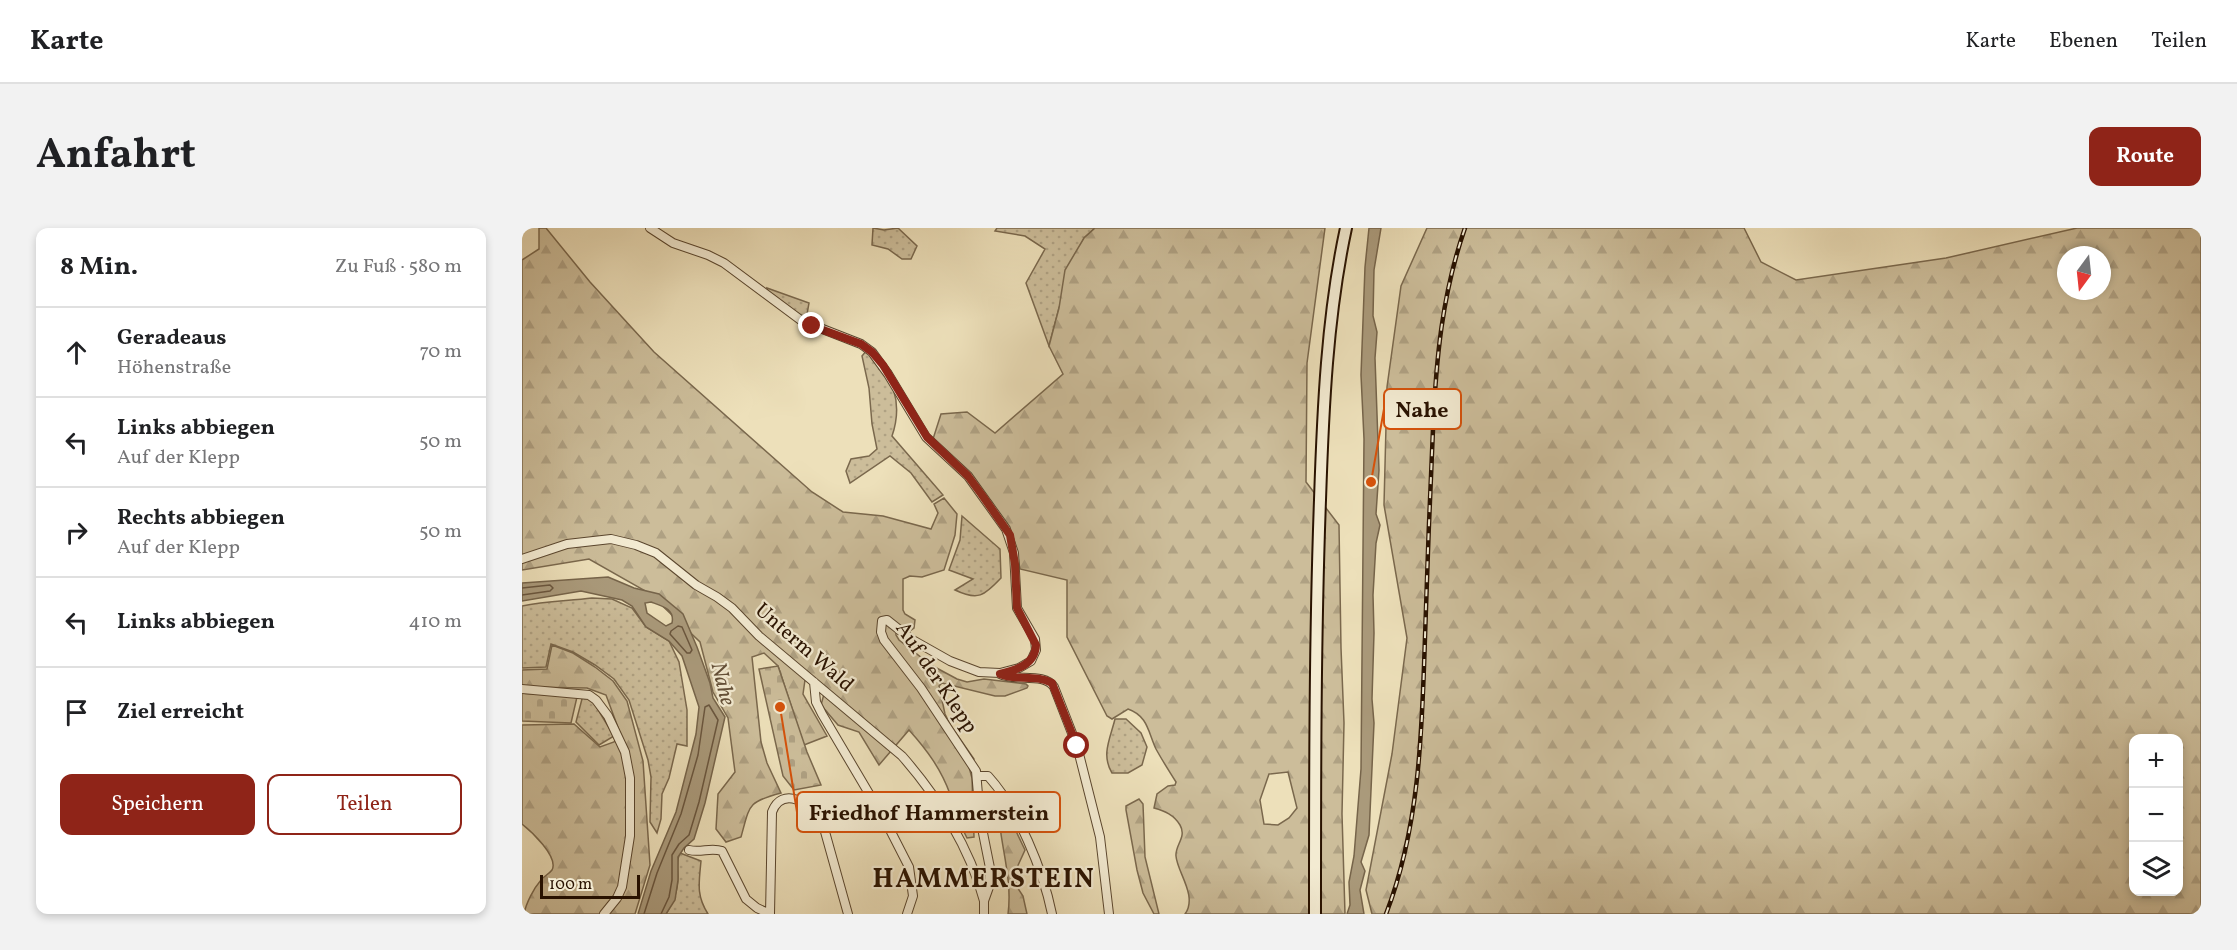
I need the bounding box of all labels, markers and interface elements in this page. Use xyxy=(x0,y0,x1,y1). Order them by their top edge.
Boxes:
text: Karte xyxy=(30,22,104,61)
text: Karte xyxy=(1965,27,2016,56)
text: Ebenen xyxy=(2049,27,2118,56)
text: Teilen xyxy=(2151,27,2207,56)
text: Anfahrt xyxy=(36,127,196,186)
button: Route xyxy=(2089,127,2201,186)
north arrow xyxy=(2057,246,2111,300)
text: 8 Min. xyxy=(60,249,138,285)
text: Zu Fuß · 580 m xyxy=(335,253,462,281)
route end xyxy=(798,312,824,338)
text: Geradeaus xyxy=(117,323,227,354)
icon: ahead xyxy=(60,336,93,369)
text: 70 m xyxy=(419,338,462,366)
text: Höhenstraße xyxy=(117,354,231,382)
callout: Nahe xyxy=(1384,389,1461,429)
text: Nahe xyxy=(1395,396,1449,427)
text: Links abbiegen xyxy=(117,413,275,444)
icon: left xyxy=(60,426,93,459)
text: 50 m xyxy=(419,428,462,456)
text: Auf der Klepp xyxy=(117,444,240,472)
text: Rechts abbiegen xyxy=(117,503,285,534)
icon: right xyxy=(60,516,93,549)
text: 50 m xyxy=(419,518,462,546)
text: Auf der Klepp xyxy=(117,534,240,562)
street label: Unterm Wald xyxy=(748,597,860,699)
icon: left xyxy=(60,606,93,639)
text: Links abbiegen xyxy=(117,607,275,638)
text: 410 m xyxy=(409,608,462,636)
street label: Auf der Klepp xyxy=(888,616,984,740)
water label: Nahe xyxy=(702,659,742,709)
icon: arrive xyxy=(60,696,93,729)
text: Ziel erreicht xyxy=(117,697,244,728)
route start xyxy=(1063,732,1089,758)
map controls xyxy=(2129,734,2183,896)
button: + xyxy=(2129,734,2183,788)
button: Speichern xyxy=(60,774,255,835)
button: Teilen xyxy=(267,774,462,835)
button: − xyxy=(2129,788,2183,842)
callout: Friedhof Hammerstein xyxy=(797,792,1060,832)
text: Friedhof Hammerstein xyxy=(809,799,1049,830)
button: layers xyxy=(2129,842,2183,896)
district label: HAMMERSTEIN xyxy=(873,861,1095,899)
scale bar xyxy=(540,872,640,900)
text: 100 m xyxy=(549,874,592,896)

